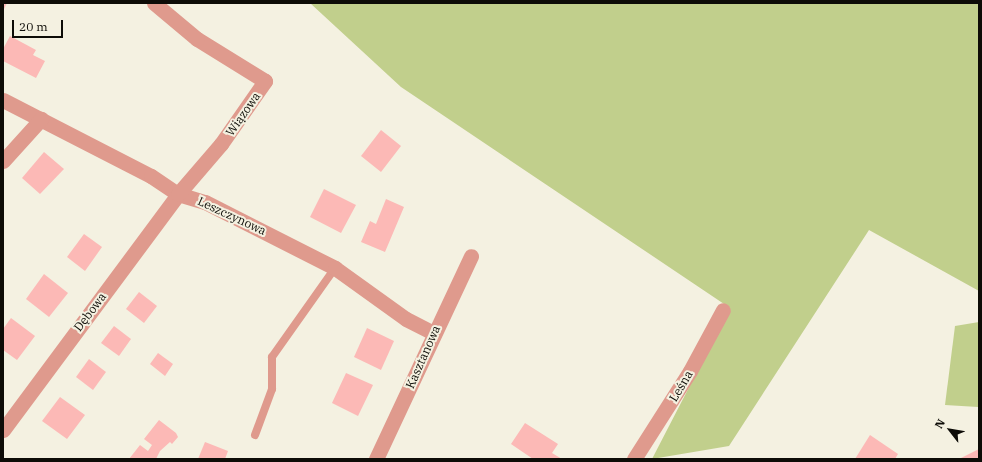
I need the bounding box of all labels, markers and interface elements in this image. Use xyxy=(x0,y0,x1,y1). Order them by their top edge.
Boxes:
scale bar xyxy=(14,12,65,38)
text: 20 m xyxy=(19,19,48,34)
street label: Wiązowa xyxy=(223,89,263,139)
street label: Leszczynowa xyxy=(195,194,269,238)
street label: Dębowa xyxy=(71,290,109,334)
street label: Kasztanowa xyxy=(403,323,443,391)
street label: Leśna xyxy=(666,368,696,404)
north arrow xyxy=(930,410,970,450)
text: N xyxy=(931,416,948,431)

